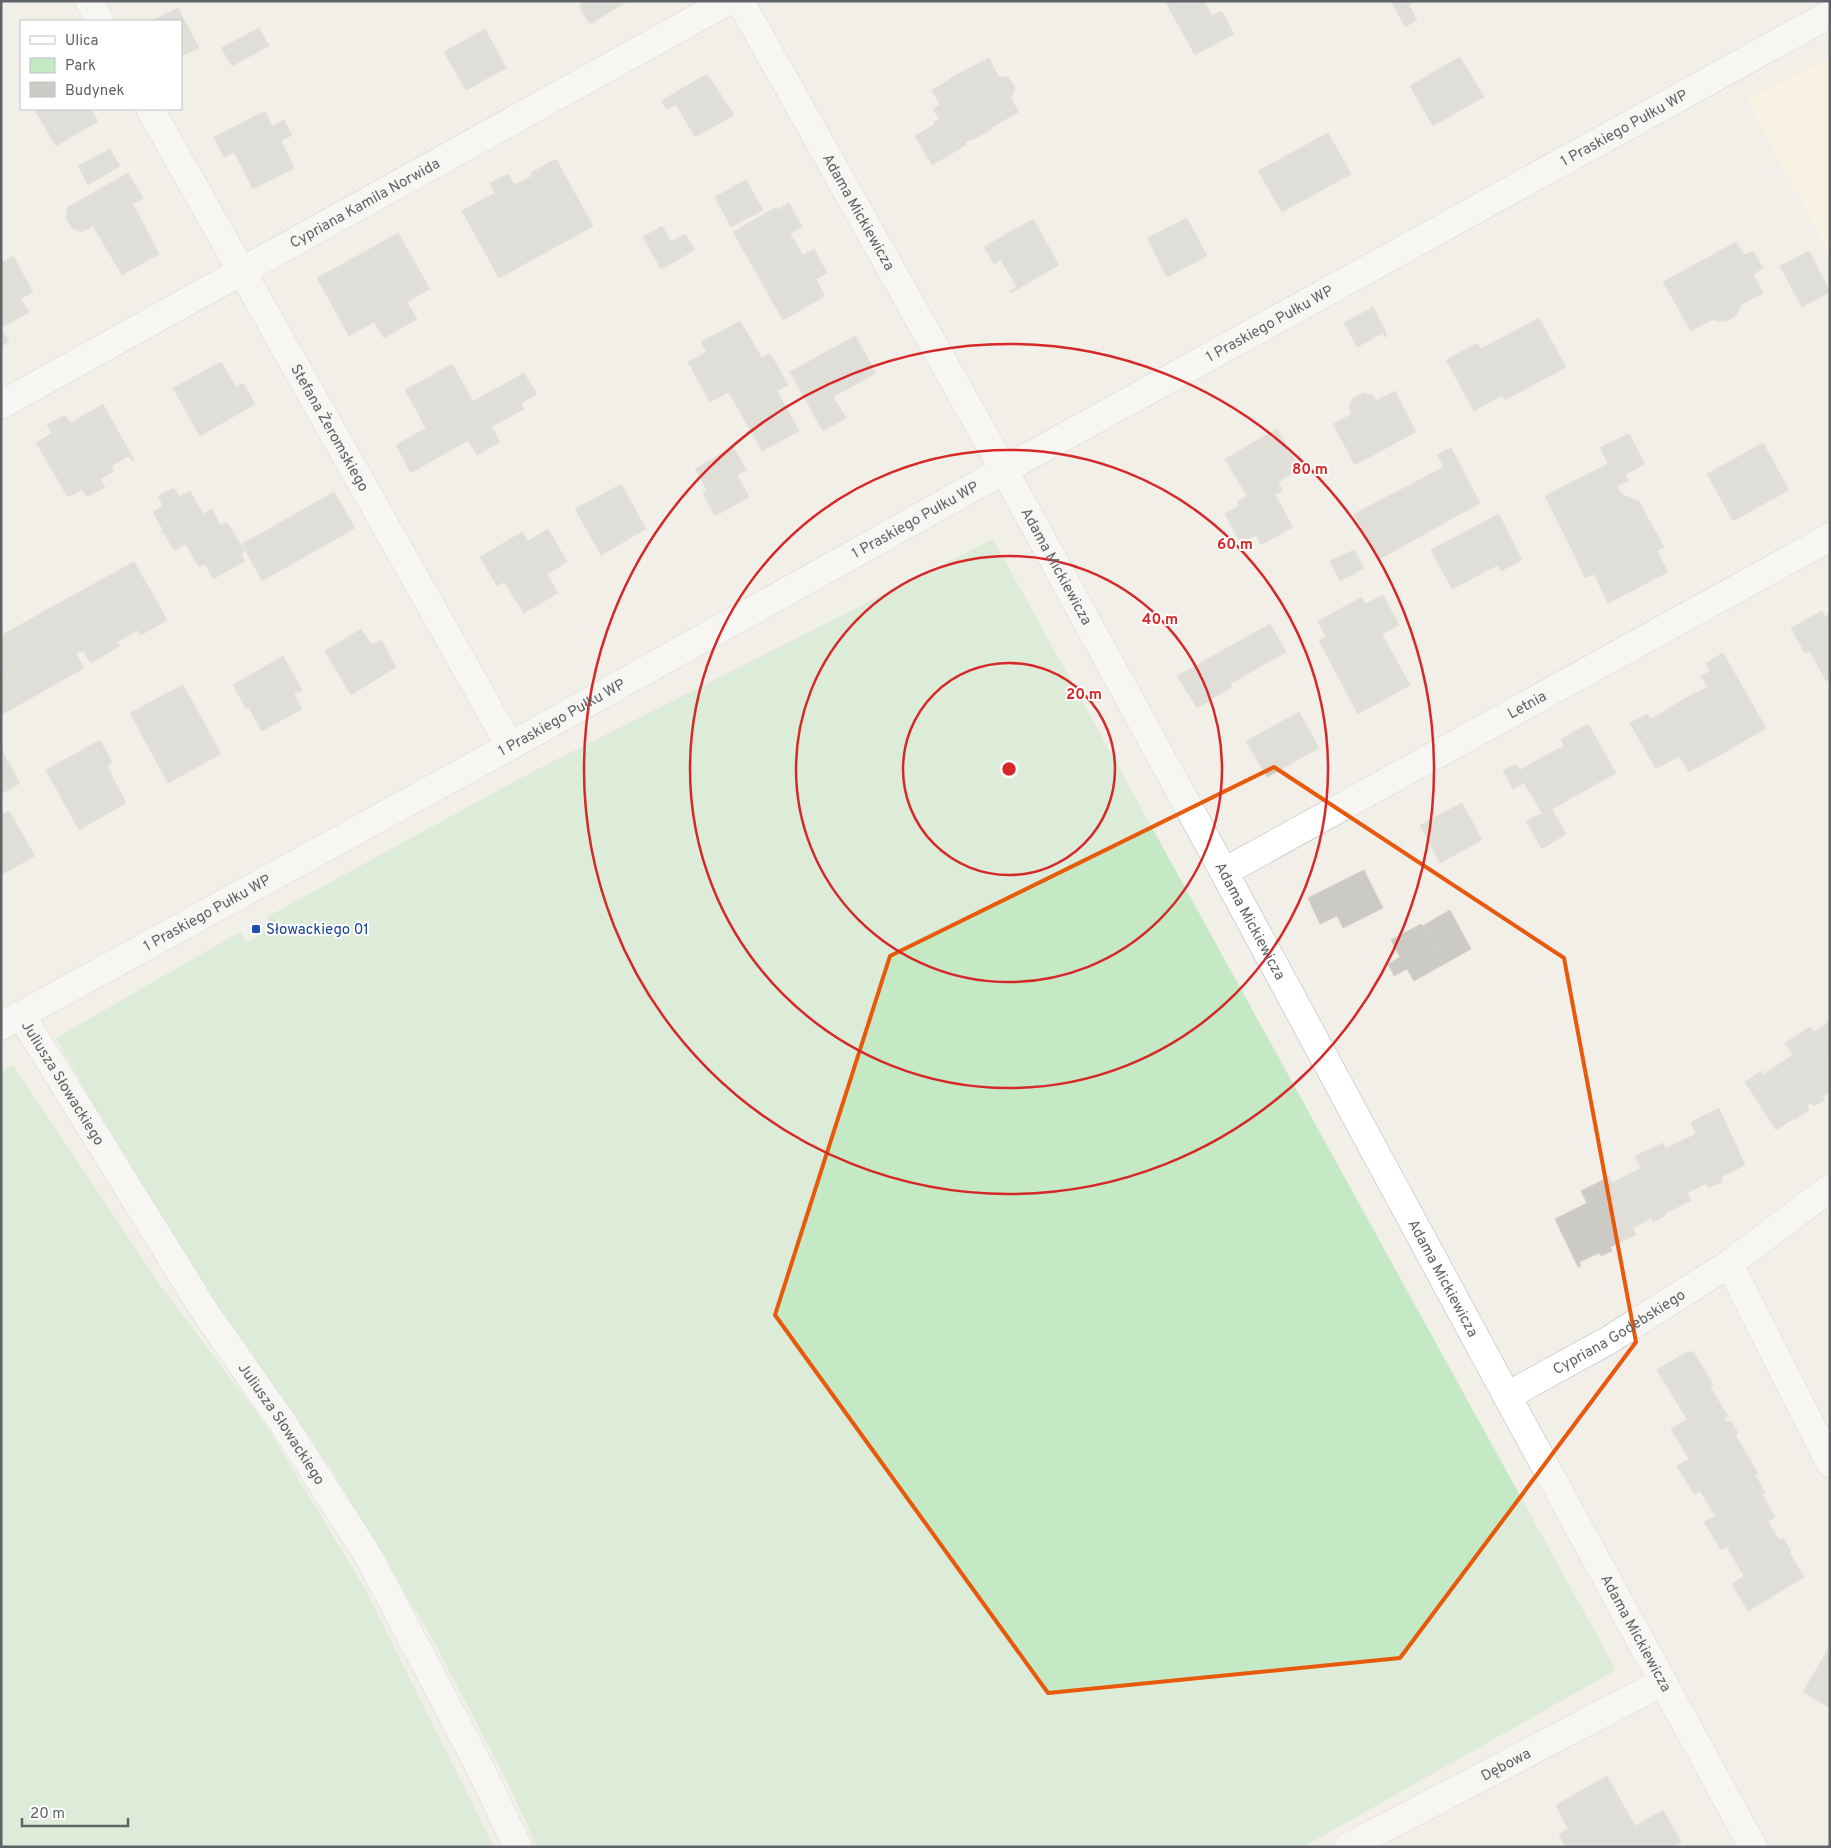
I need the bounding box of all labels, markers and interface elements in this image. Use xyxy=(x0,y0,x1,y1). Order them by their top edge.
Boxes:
legend xyxy=(20,20,182,110)
text: Ulica xyxy=(65,32,98,51)
text: Park xyxy=(65,57,96,76)
text: Budynek xyxy=(65,82,124,101)
street label: 1 Praskiego Pułku WP xyxy=(1558,86,1692,172)
street label: Adama Mickiewicza xyxy=(817,151,898,274)
street label: Cypriana Kamila Norwida xyxy=(287,155,444,254)
street label: 1 Praskiego Pułku WP xyxy=(1203,282,1337,368)
street label: Stefana Żeromskiego xyxy=(285,361,372,495)
text: 80 m xyxy=(1292,461,1328,480)
street label: 1 Praskiego Pułku WP xyxy=(849,478,983,564)
street label: Adama Mickiewicza xyxy=(1016,505,1095,629)
text: 60 m xyxy=(1217,536,1253,555)
text: 40 m xyxy=(1142,611,1178,630)
street label: 1 Praskiego Pułku WP xyxy=(495,675,629,762)
text: 20 m xyxy=(1066,686,1102,705)
street label: Letnia xyxy=(1505,688,1550,724)
centre of rings xyxy=(1000,760,1018,778)
street label: Adama Mickiewicza xyxy=(1210,859,1289,984)
street label: 1 Praskiego Pułku WP xyxy=(141,871,275,957)
place label: Słowackiego 01 xyxy=(266,921,369,940)
marker: Słowackiego 01 xyxy=(250,923,262,935)
street label: Juliusza Słowackiego xyxy=(16,1018,108,1150)
street label: Adama Mickiewicza xyxy=(1402,1217,1482,1341)
street label: Cypriana Godebskiego xyxy=(1550,1286,1690,1380)
street label: Juliusza Słowackiego xyxy=(233,1360,328,1489)
street label: Adama Mickiewicza xyxy=(1595,1572,1675,1696)
street label: Dębowa xyxy=(1478,1745,1534,1787)
scale bar xyxy=(22,1796,129,1828)
text: 20 m xyxy=(30,1805,65,1824)

